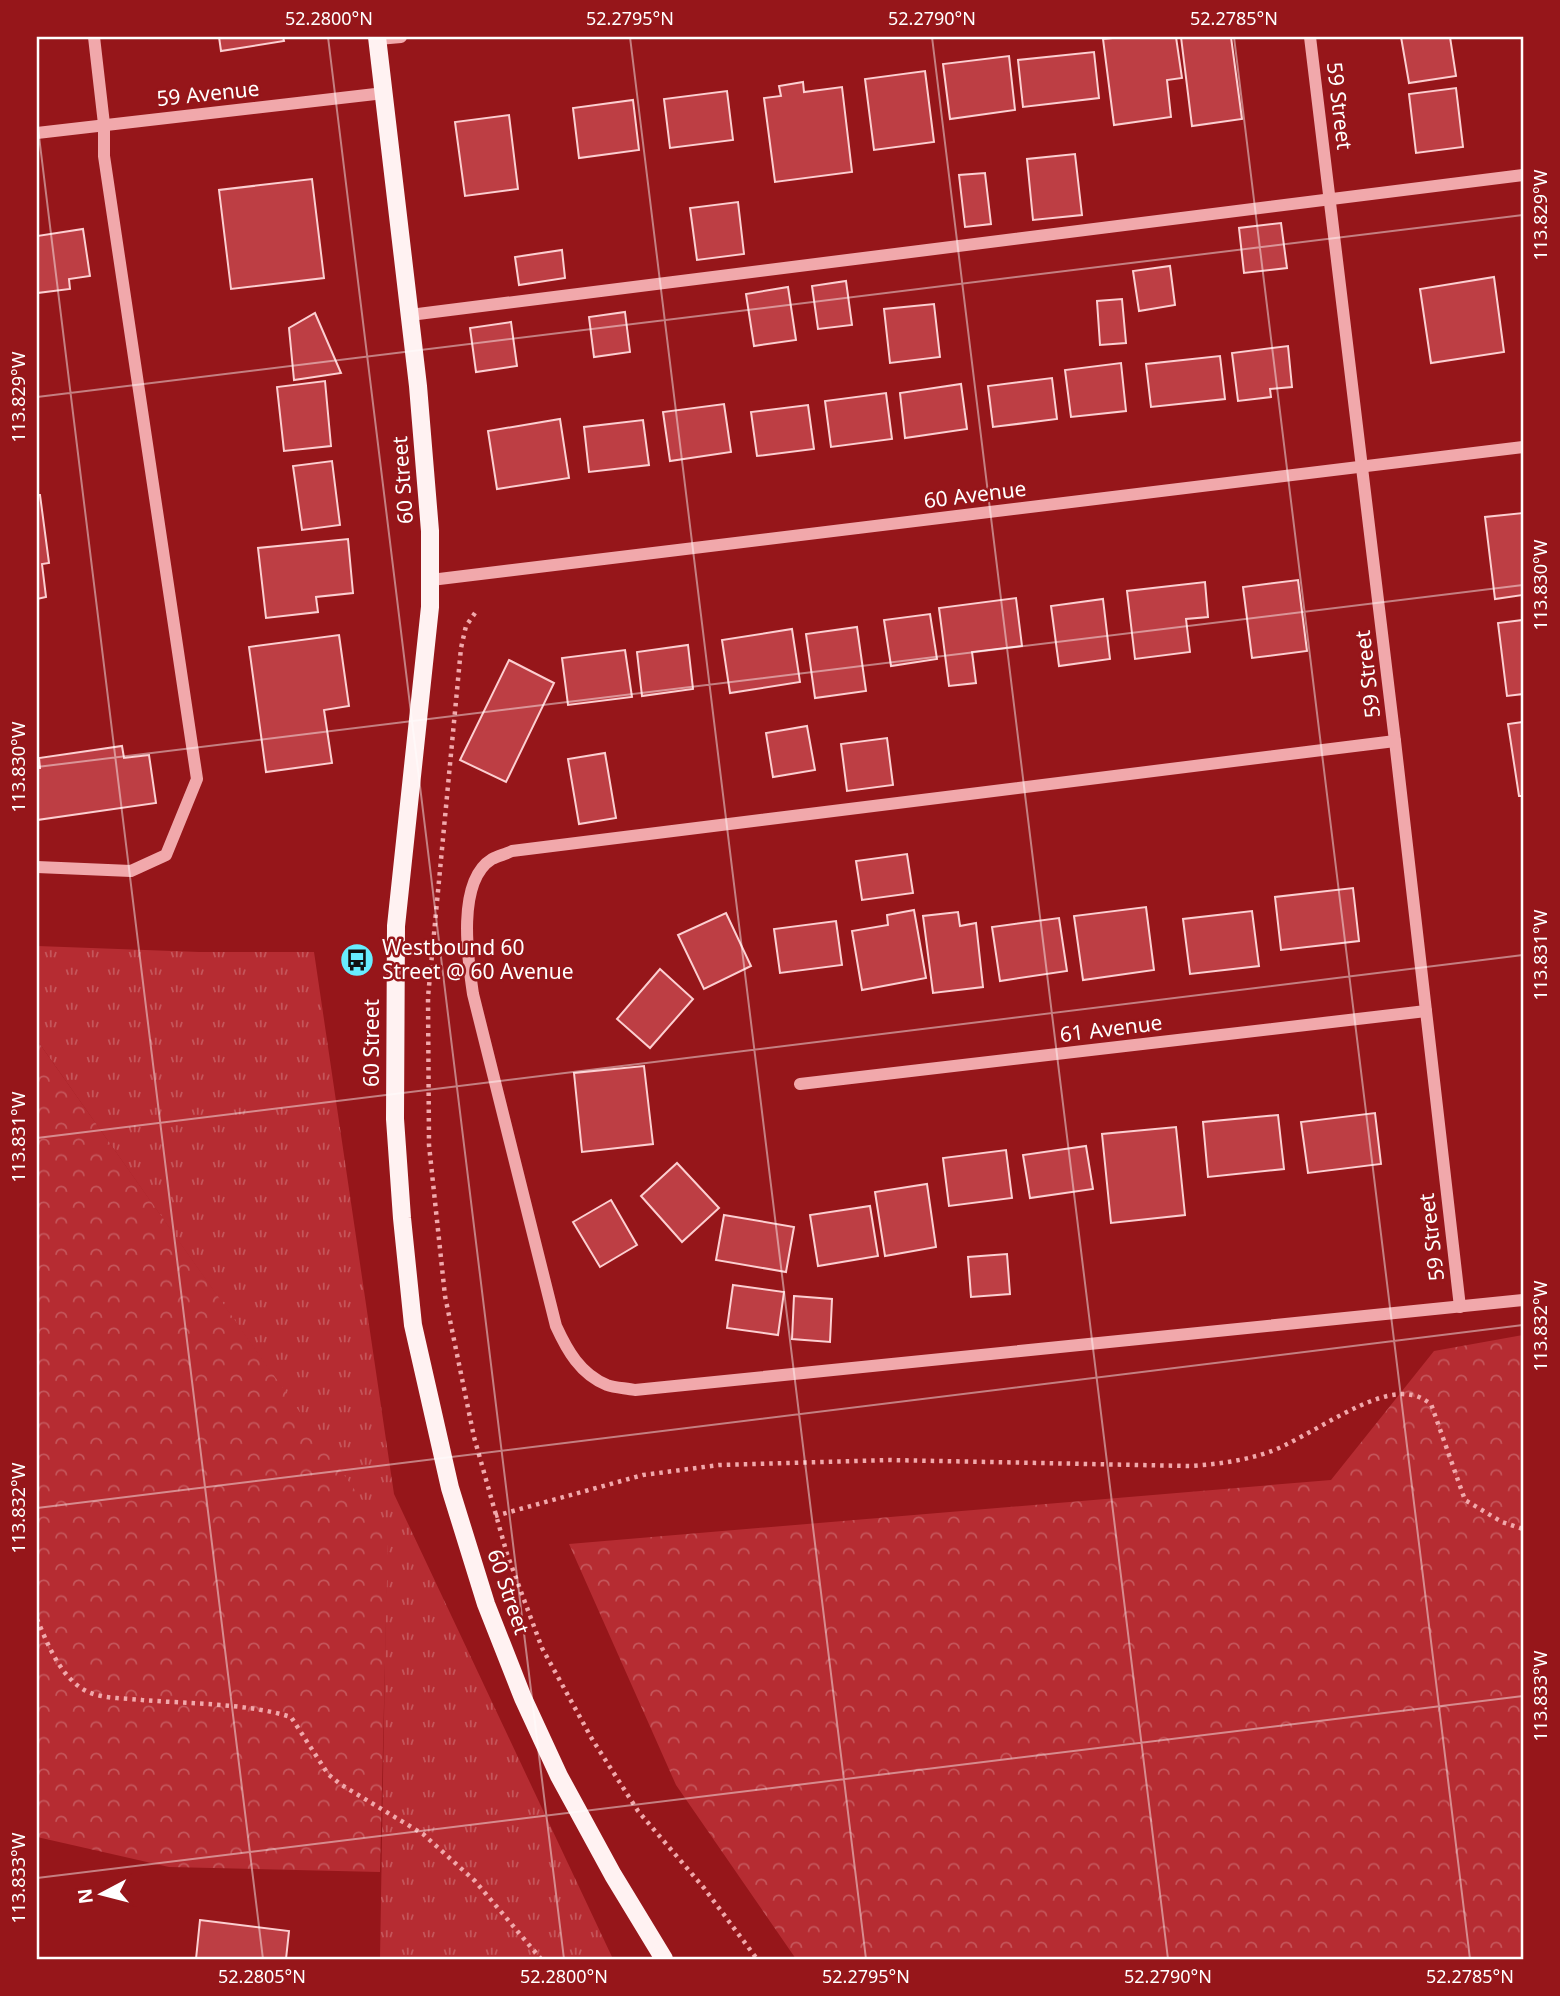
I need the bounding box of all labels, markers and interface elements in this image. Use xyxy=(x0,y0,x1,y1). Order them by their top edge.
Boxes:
text: 52.2800°N xyxy=(285,6,373,30)
text: 52.2795°N xyxy=(586,6,674,30)
text: 52.2790°N xyxy=(888,6,976,30)
text: 52.2785°N xyxy=(1190,6,1278,30)
street label: 59 Street xyxy=(1321,60,1359,152)
street label: 59 Avenue xyxy=(155,74,261,112)
text: 113.829°W xyxy=(1528,169,1552,261)
text: 113.829°W xyxy=(6,351,30,443)
street label: 60 Street xyxy=(385,435,419,525)
street label: 60 Avenue xyxy=(922,474,1028,514)
text: 113.830°W xyxy=(1528,539,1552,631)
street label: 59 Street xyxy=(1348,628,1386,720)
text: 113.830°W xyxy=(6,721,30,813)
text: 113.831°W xyxy=(1528,909,1552,1001)
place label: Westbound 60 Street @ 60 Avenue xyxy=(382,933,574,985)
bus stop icon: Westbound 60 Street @ 60 Avenue xyxy=(338,941,376,979)
street label: 60 Street xyxy=(357,999,385,1087)
street label: 61 Avenue xyxy=(1058,1008,1164,1048)
text: 113.831°W xyxy=(6,1091,30,1183)
street label: 59 Street xyxy=(1412,1191,1450,1283)
text: 113.832°W xyxy=(1528,1280,1552,1372)
text: 113.832°W xyxy=(6,1462,30,1554)
street label: 60 Street xyxy=(481,1545,537,1638)
text: 113.833°W xyxy=(1528,1650,1552,1742)
text: 113.833°W xyxy=(6,1832,30,1924)
north arrow xyxy=(66,1860,136,1930)
text: N xyxy=(71,1887,99,1905)
text: 52.2805°N xyxy=(218,1964,306,1988)
text: 52.2800°N xyxy=(520,1964,608,1988)
text: 52.2795°N xyxy=(822,1964,910,1988)
text: 52.2790°N xyxy=(1124,1964,1212,1988)
text: 52.2785°N xyxy=(1426,1964,1514,1988)

